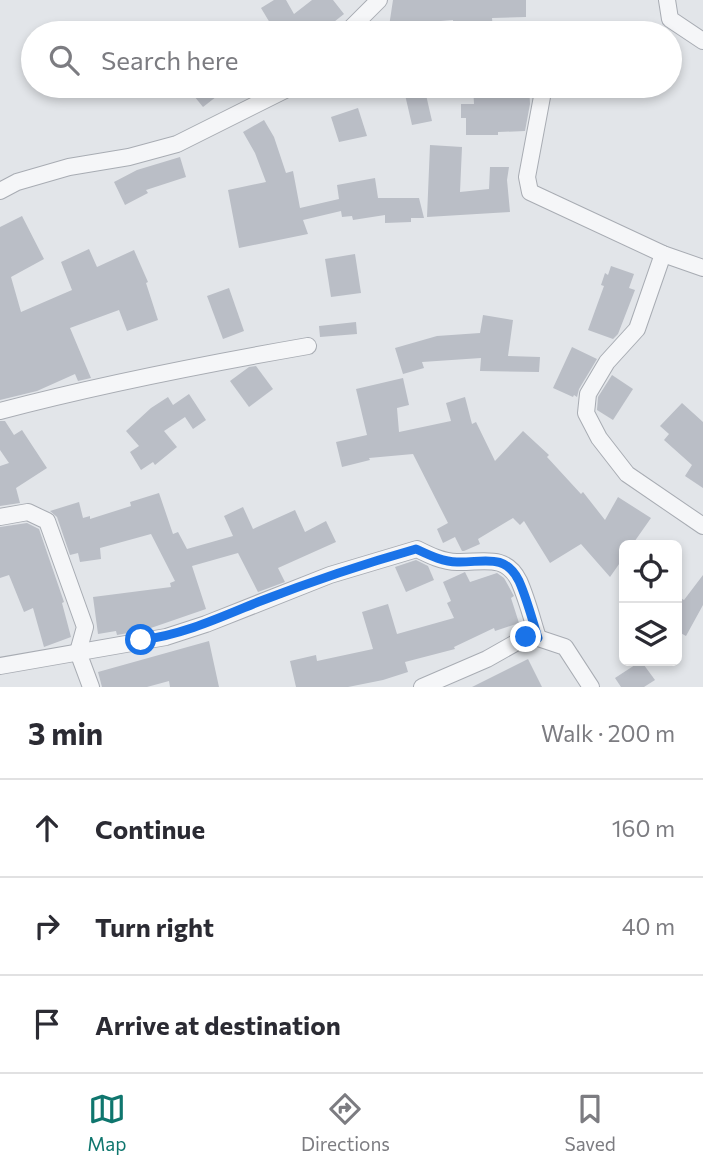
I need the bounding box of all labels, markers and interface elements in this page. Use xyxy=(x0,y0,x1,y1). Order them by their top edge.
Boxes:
search box xyxy=(21,21,682,98)
icon: search xyxy=(45,41,83,79)
text: Search here xyxy=(101,44,239,75)
map controls xyxy=(619,540,682,666)
button: locate xyxy=(619,540,682,603)
button: layers xyxy=(619,603,682,666)
route end xyxy=(510,621,541,652)
route start xyxy=(125,624,156,655)
text: 3 min xyxy=(28,714,103,751)
text: Walk · 200 m xyxy=(541,719,675,747)
icon: ahead xyxy=(28,809,66,847)
text: Continue xyxy=(95,813,205,844)
text: 160 m xyxy=(612,814,675,842)
icon: right xyxy=(28,907,66,945)
text: Turn right xyxy=(95,911,214,942)
text: 40 m xyxy=(622,912,675,940)
icon: arrive xyxy=(28,1005,66,1043)
text: Arrive at destination xyxy=(95,1009,341,1040)
tab: Map xyxy=(87,1090,126,1155)
tab: Directions xyxy=(301,1090,390,1155)
tab: Saved xyxy=(564,1090,616,1155)

